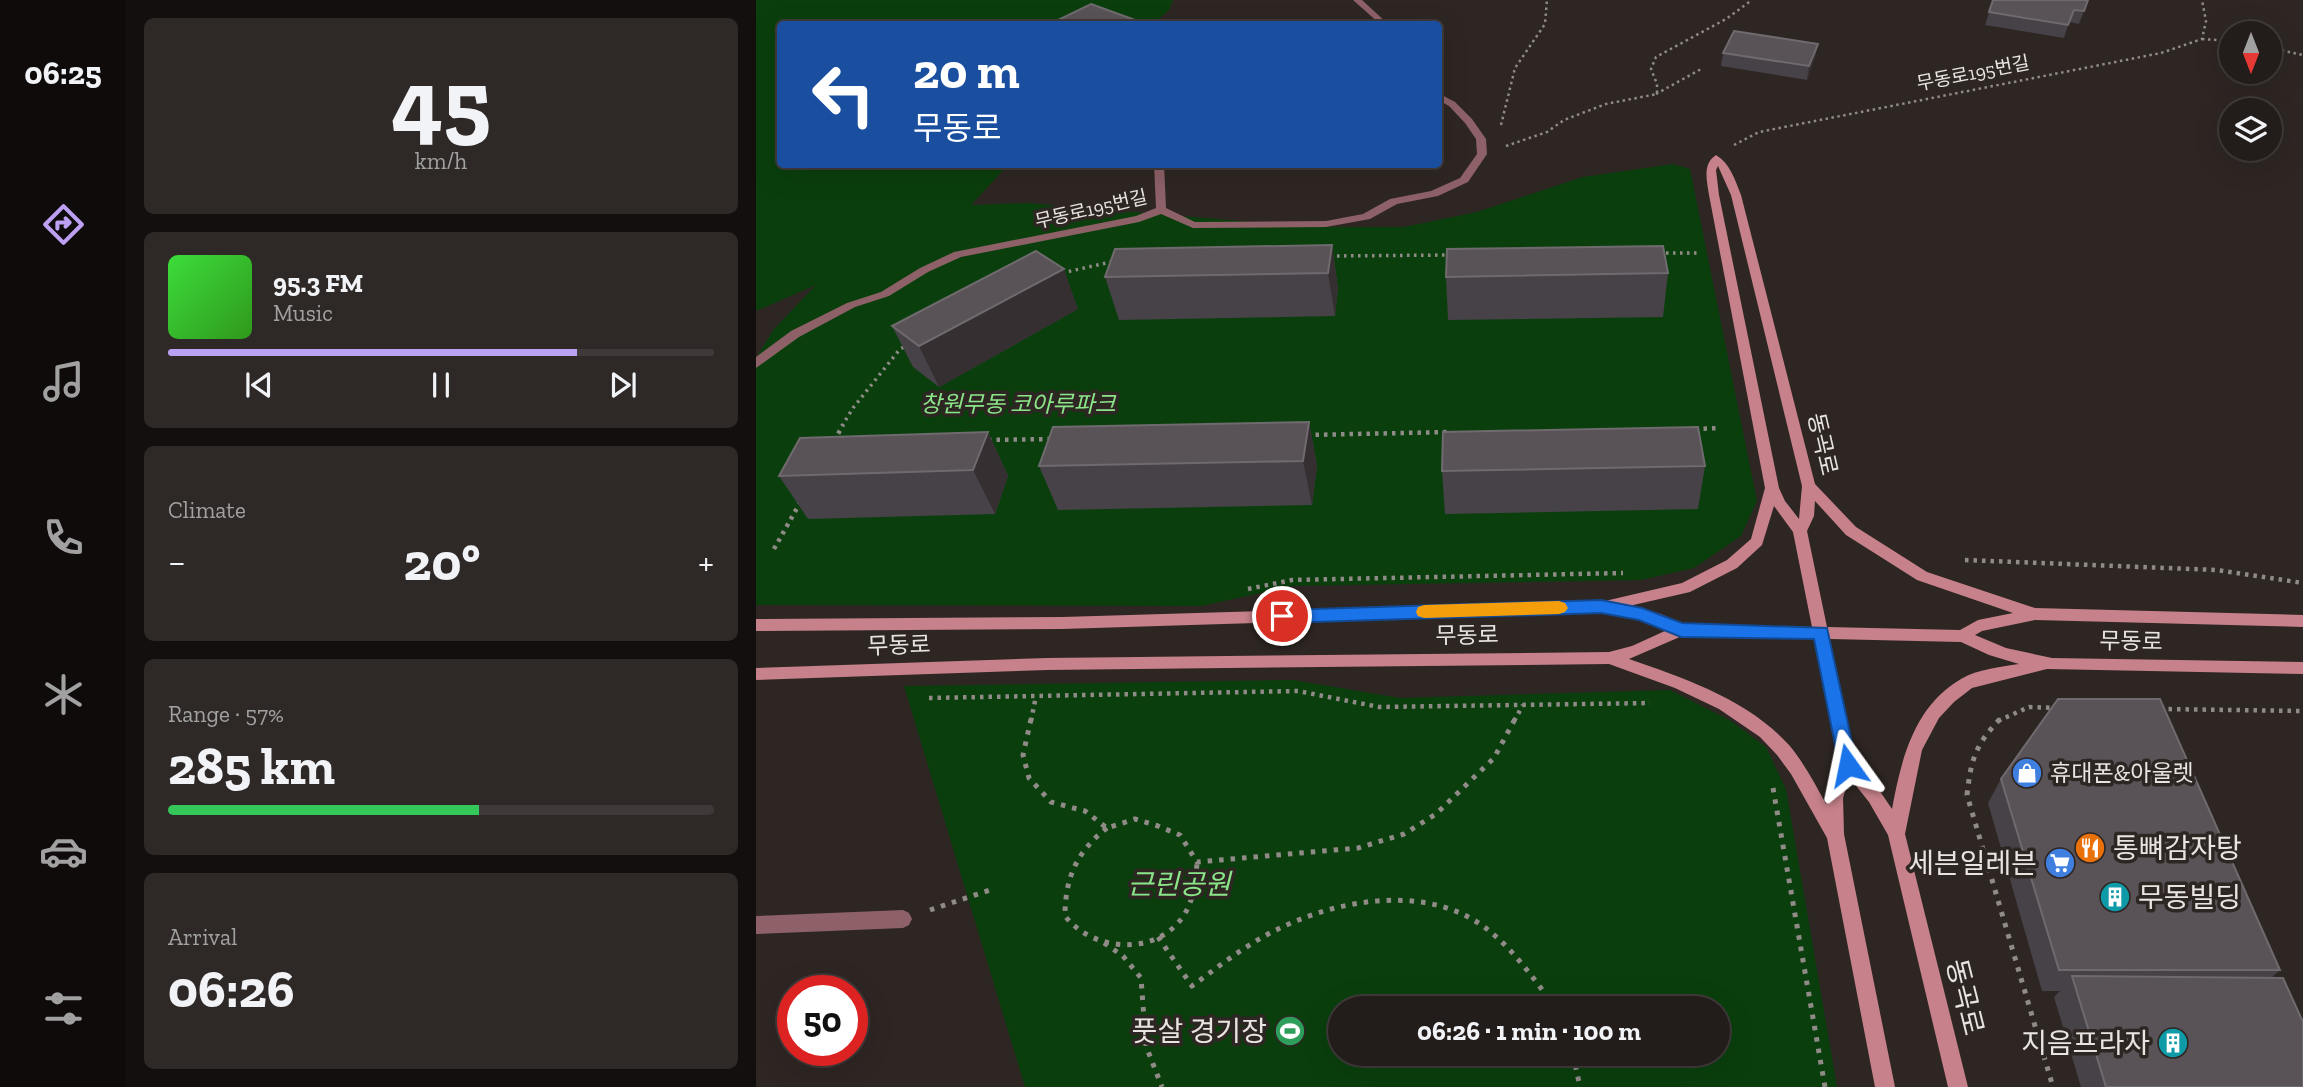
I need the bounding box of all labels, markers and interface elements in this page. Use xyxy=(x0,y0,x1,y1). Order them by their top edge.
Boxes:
north arrow xyxy=(2219,21,2282,84)
map controls xyxy=(2219,21,2282,161)
text: 20 m xyxy=(913,42,1020,101)
text: 45 xyxy=(391,47,491,156)
icon: left xyxy=(798,49,889,140)
street label: 무동로195번길 xyxy=(1915,51,2031,95)
text: 06:25 xyxy=(24,54,102,92)
button: layers xyxy=(2219,98,2282,161)
text: 무동로 xyxy=(913,109,1001,147)
text: km/h xyxy=(415,147,467,175)
street label: 무동로195번길 xyxy=(1033,185,1149,233)
icon: directions xyxy=(39,200,88,249)
text: 95.3 FM xyxy=(273,267,363,299)
text: Music xyxy=(273,299,333,327)
icon: music xyxy=(39,357,88,406)
icon: previous xyxy=(240,366,278,404)
icon: pause xyxy=(422,366,460,404)
icon: next xyxy=(604,366,642,404)
park label: 창원무동 코아루파크 xyxy=(920,390,1117,418)
street label: 동곡로 xyxy=(1802,410,1844,478)
text: Climate xyxy=(168,496,246,524)
icon: phone xyxy=(39,513,88,562)
text: 20° xyxy=(404,531,480,593)
text: − xyxy=(168,539,186,585)
text: + xyxy=(698,539,714,585)
pin xyxy=(1252,586,1312,646)
icon: arrive xyxy=(1263,597,1301,635)
street label: 무동로 xyxy=(1435,620,1499,650)
street label: 무동로 xyxy=(2099,626,2163,656)
street label: 무동로 xyxy=(867,630,931,660)
icon: climate xyxy=(39,670,88,719)
text: Range · 57% xyxy=(168,700,284,728)
position arrow xyxy=(1811,728,1885,802)
text: 285 km xyxy=(168,735,335,797)
shop icon: 휴대폰&아울렛 xyxy=(2010,756,2044,790)
place label: 휴대폰&아울렛 xyxy=(2050,759,2194,787)
icon: car xyxy=(39,827,88,876)
restaurant icon: 통뼈감자탕 xyxy=(2073,831,2107,865)
place label: 통뼈감자탕 xyxy=(2113,832,2242,865)
supermarket icon: 세븐일레븐 xyxy=(2043,846,2077,880)
place label: 세븐일레븐 xyxy=(1908,847,2037,880)
park label: 근린공원 xyxy=(1127,868,1233,901)
building icon: 무동빌딩 xyxy=(2098,880,2132,914)
place label: 무동빌딩 xyxy=(2138,881,2241,914)
text: Arrival xyxy=(168,923,237,951)
street label: 동곡로 xyxy=(1940,956,1990,1038)
text: 06:26 xyxy=(168,958,295,1020)
speed limit sign: 50 xyxy=(777,975,868,1066)
icon: filters xyxy=(39,984,88,1033)
sports icon: 풋살 경기장 xyxy=(1273,1014,1307,1048)
place label: 풋살 경기장 xyxy=(1132,1015,1267,1048)
text: 06:26 · 1 min · 100 m xyxy=(1417,1015,1641,1047)
building icon: 지음프라자 xyxy=(2156,1026,2190,1060)
place label: 지음프라자 xyxy=(2021,1027,2150,1060)

